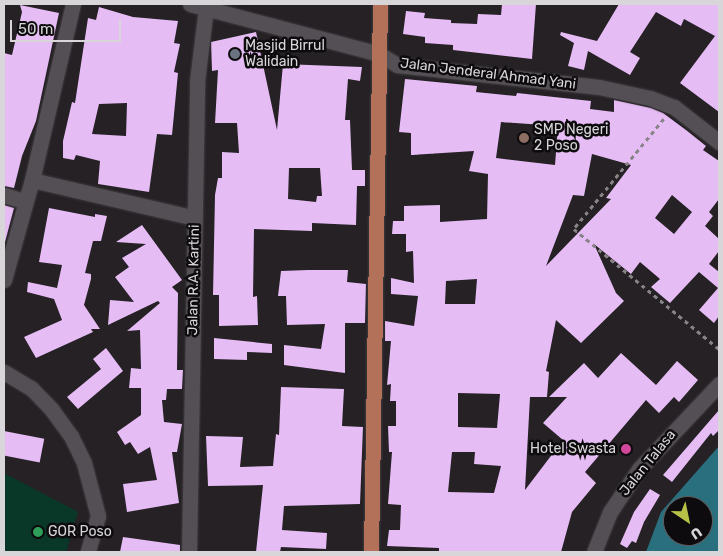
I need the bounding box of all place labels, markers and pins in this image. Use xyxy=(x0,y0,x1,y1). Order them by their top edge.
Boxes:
place label: Masjid Birrul Walidain xyxy=(245,38,325,70)
marker: Masjid Birrul Walidain xyxy=(229,48,241,60)
place label: SMP Negeri 2 Poso xyxy=(534,122,609,154)
marker: SMP Negeri 2 Poso xyxy=(518,132,530,144)
place label: Hotel Swasta xyxy=(530,441,616,457)
marker: Hotel Swasta xyxy=(620,443,632,455)
place label: GOR Poso xyxy=(48,524,112,540)
marker: GOR Poso xyxy=(32,526,44,538)

